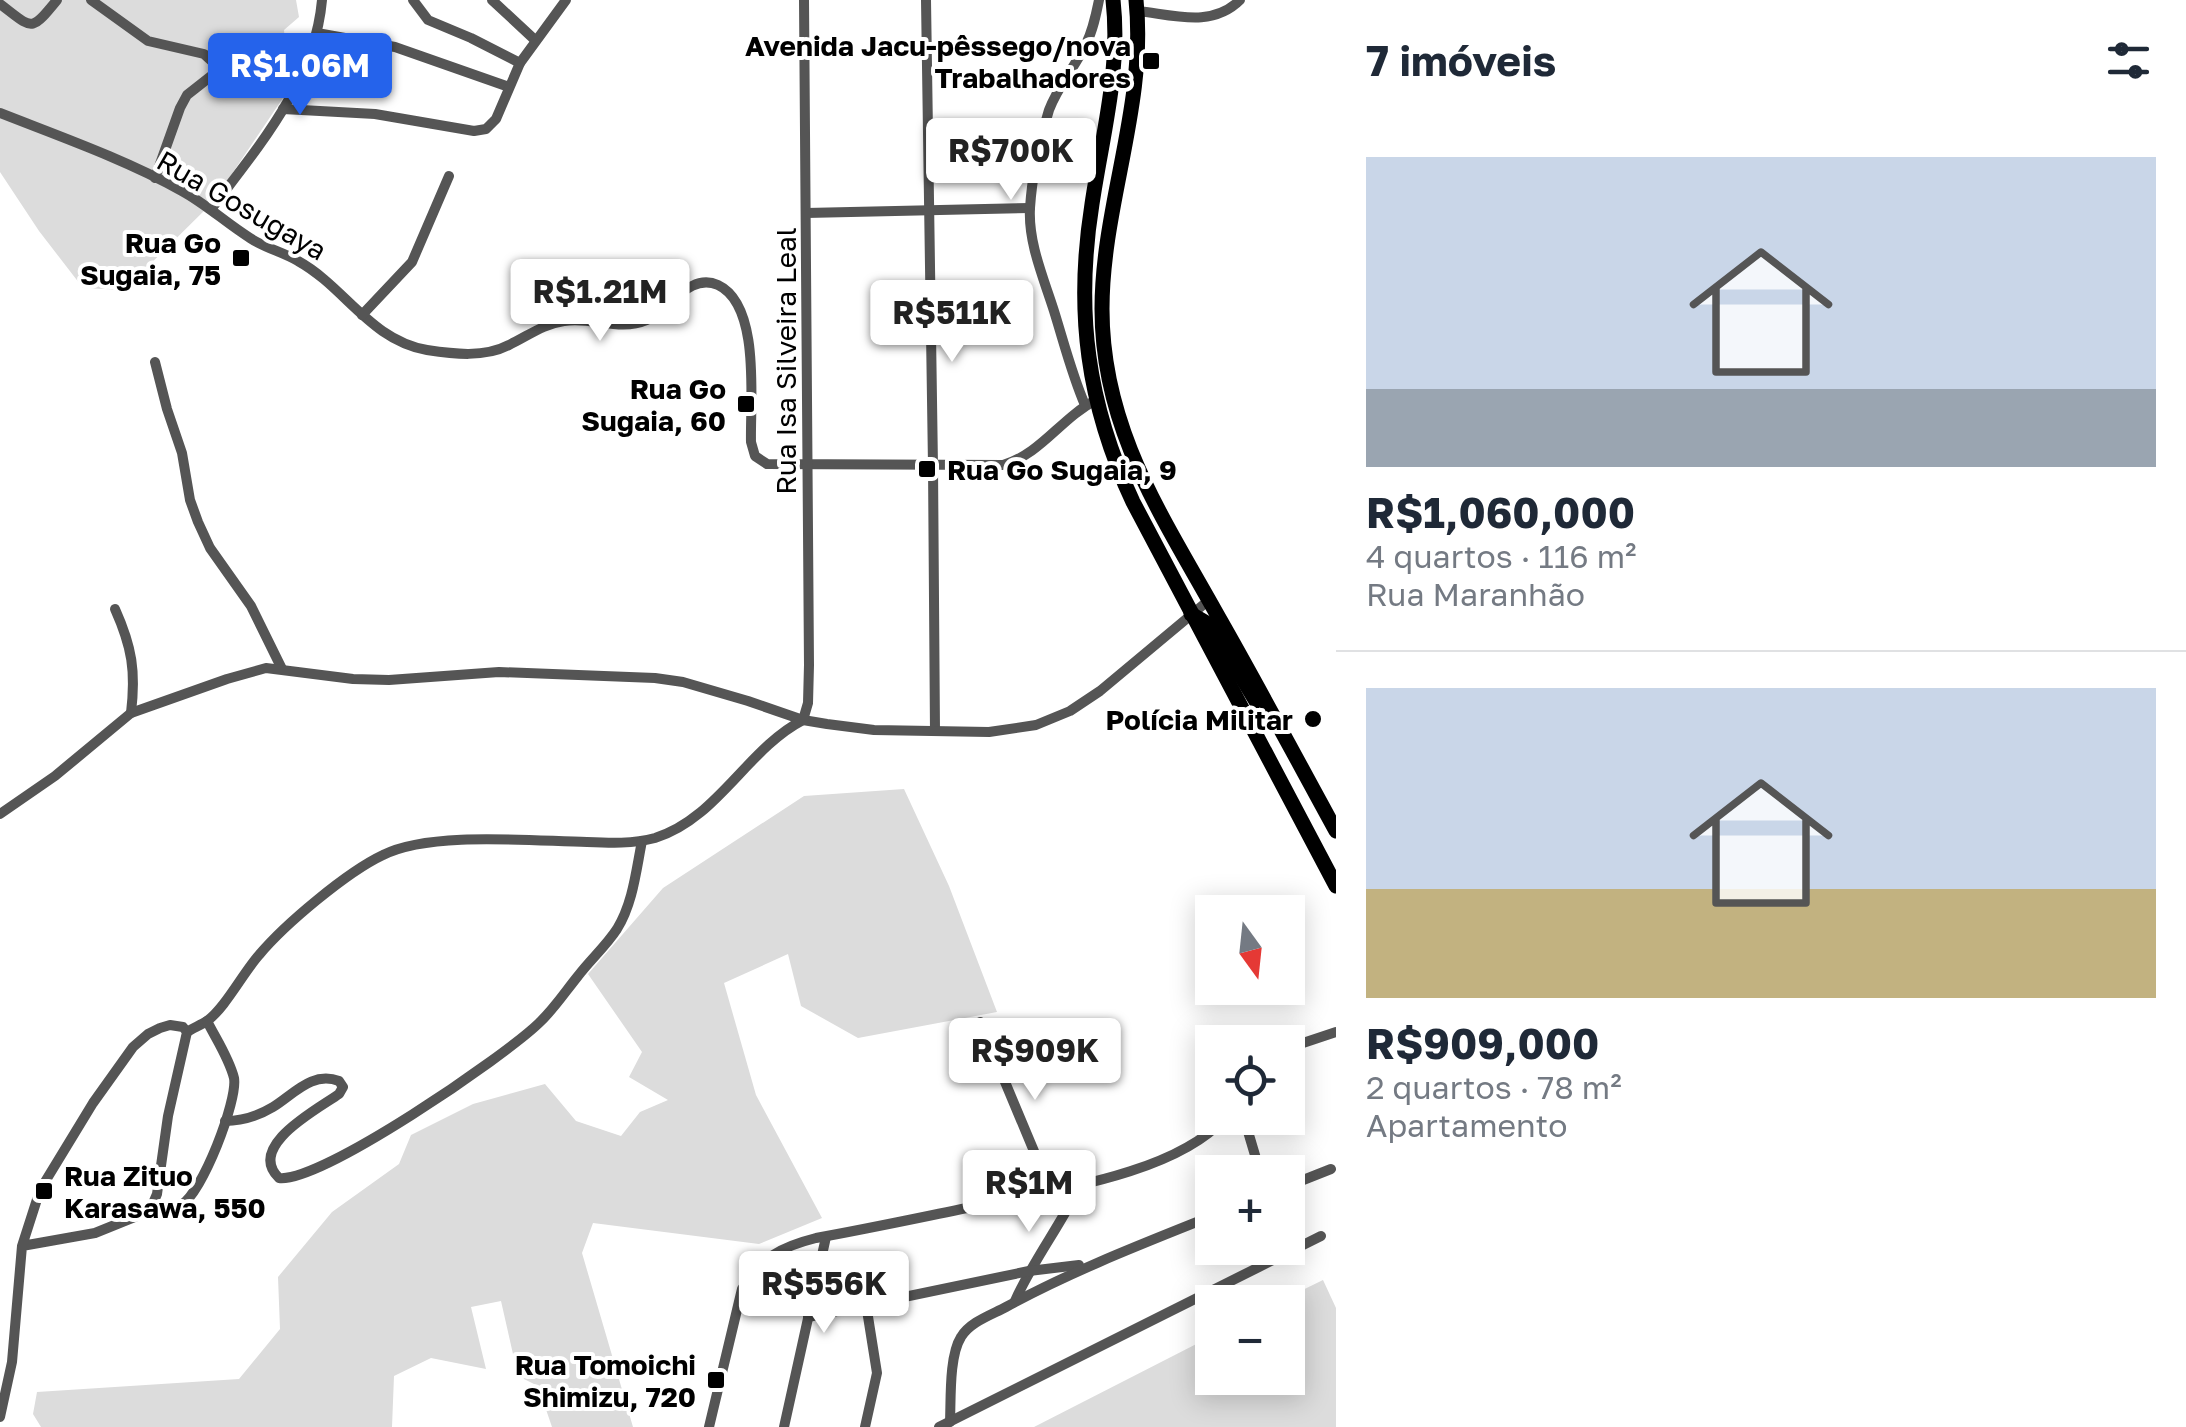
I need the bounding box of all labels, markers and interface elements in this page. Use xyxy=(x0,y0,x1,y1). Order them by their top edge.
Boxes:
place label: Avenida Jacu-pêssego/nova Trabalhadores xyxy=(745,29,1131,94)
pin: R$1.06M xyxy=(208,33,392,118)
icon: filters xyxy=(2101,33,2156,88)
text: 7 imóveis xyxy=(1366,35,1556,85)
text: R$1.06M xyxy=(230,46,370,84)
marker: Avenida Jacu-pêssego/nova Trabalhadores xyxy=(1140,50,1162,72)
pin: R$700K xyxy=(930,118,1092,203)
text: R$700K xyxy=(948,131,1074,169)
street label: Rua Gosugaya xyxy=(152,143,332,267)
icon: home xyxy=(1671,222,1851,402)
place label: Rua Go Sugaia, 75 xyxy=(80,226,221,291)
street label: Rua Isa Silveira Leal xyxy=(769,227,802,495)
marker: Rua Go Sugaia, 75 xyxy=(230,247,252,269)
pin: R$1.21M xyxy=(508,259,692,344)
text: R$1.21M xyxy=(533,272,667,310)
pin: R$511K xyxy=(871,280,1033,365)
text: R$511K xyxy=(892,293,1012,331)
place label: Rua Go Sugaia, 60 xyxy=(581,372,726,437)
marker: Rua Go Sugaia, 60 xyxy=(735,393,757,415)
place label: Rua Go Sugaia, 9 xyxy=(947,453,1177,486)
marker: Rua Go Sugaia, 9 xyxy=(916,458,938,480)
text: R$1,060,000 xyxy=(1366,487,1635,537)
text: 4 quartos · 116 m² xyxy=(1366,537,1637,575)
text: Rua Maranhão xyxy=(1366,575,1585,613)
place label: Polícia Militar xyxy=(1106,703,1293,736)
marker: Polícia Militar xyxy=(1302,708,1324,730)
icon: home xyxy=(1671,753,1851,933)
north arrow xyxy=(1195,895,1305,1005)
map controls xyxy=(1195,895,1305,1395)
pin: R$909K xyxy=(954,1018,1116,1103)
text: R$909,000 xyxy=(1366,1018,1599,1068)
button: locate xyxy=(1195,1025,1305,1135)
text: R$909K xyxy=(971,1031,1099,1069)
text: 2 quartos · 78 m² xyxy=(1366,1068,1622,1106)
text: Apartamento xyxy=(1366,1106,1567,1144)
pin: R$1M xyxy=(970,1150,1088,1235)
button: + xyxy=(1195,1155,1305,1265)
place label: Rua Zituo Karasawa, 550 xyxy=(64,1159,266,1224)
text: R$1M xyxy=(985,1163,1073,1201)
marker: Rua Zituo Karasawa, 550 xyxy=(33,1180,55,1202)
pin: R$556K xyxy=(743,1251,905,1336)
text: R$556K xyxy=(761,1264,887,1302)
button: − xyxy=(1195,1285,1305,1395)
place label: Rua Tomoichi Shimizu, 720 xyxy=(515,1348,696,1413)
marker: Rua Tomoichi Shimizu, 720 xyxy=(705,1369,727,1391)

